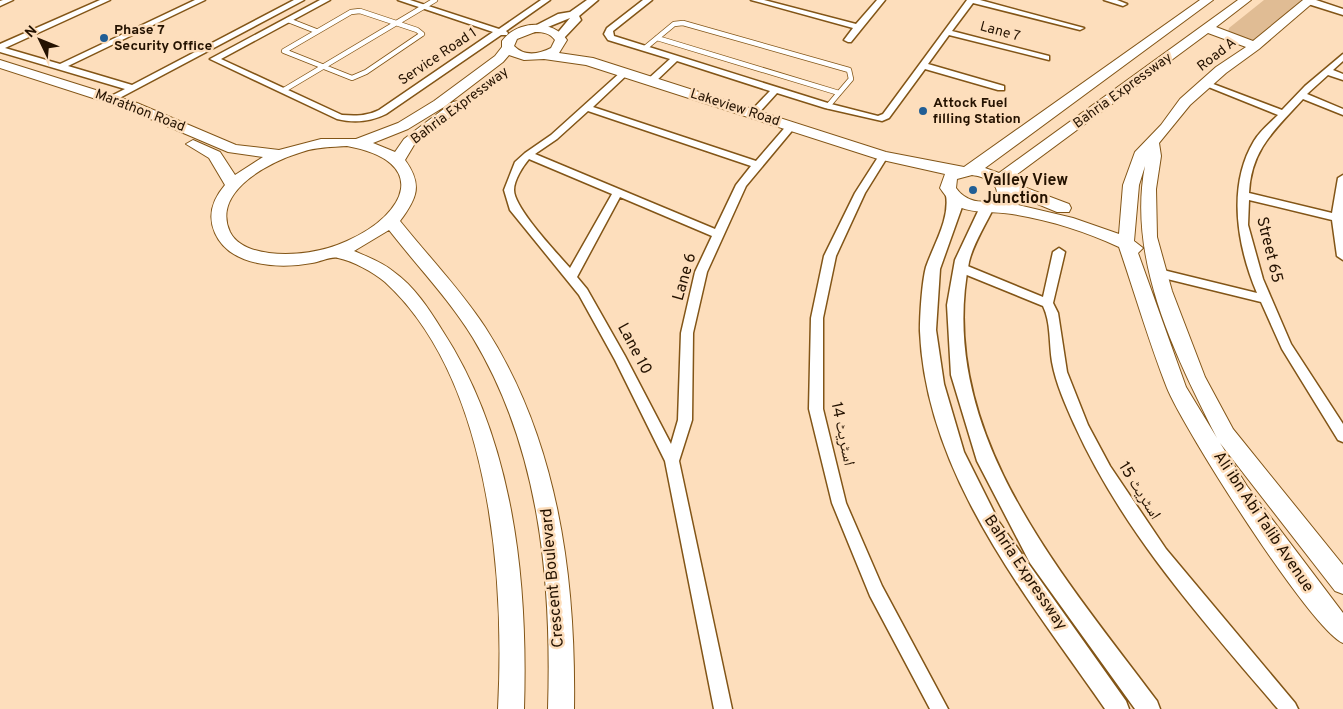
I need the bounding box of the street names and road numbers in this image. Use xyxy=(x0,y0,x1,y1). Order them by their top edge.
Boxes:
street label: Lane 7 xyxy=(978,18,1022,46)
street label: Service Road 1 xyxy=(396,25,480,89)
street label: Road A xyxy=(1194,35,1240,75)
street label: Bahria Expressway xyxy=(1070,49,1176,133)
street label: Bahria Expressway xyxy=(408,64,512,148)
street label: Marathon Road xyxy=(93,86,187,136)
street label: Lakeview Road xyxy=(688,86,782,130)
street label: Street 65 xyxy=(1251,215,1287,285)
street label: Lane 6 xyxy=(669,251,701,303)
street label: Lane 10 xyxy=(612,320,656,378)
street label: اسٹریٹ 14 xyxy=(826,400,858,468)
street label: Ali ibn Abi Talib Avenue xyxy=(1208,448,1318,596)
street label: اسٹریٹ 15 xyxy=(1113,458,1165,524)
street label: Crescent Boulevard xyxy=(537,507,569,649)
street label: Bahria Expressway xyxy=(979,512,1071,634)

